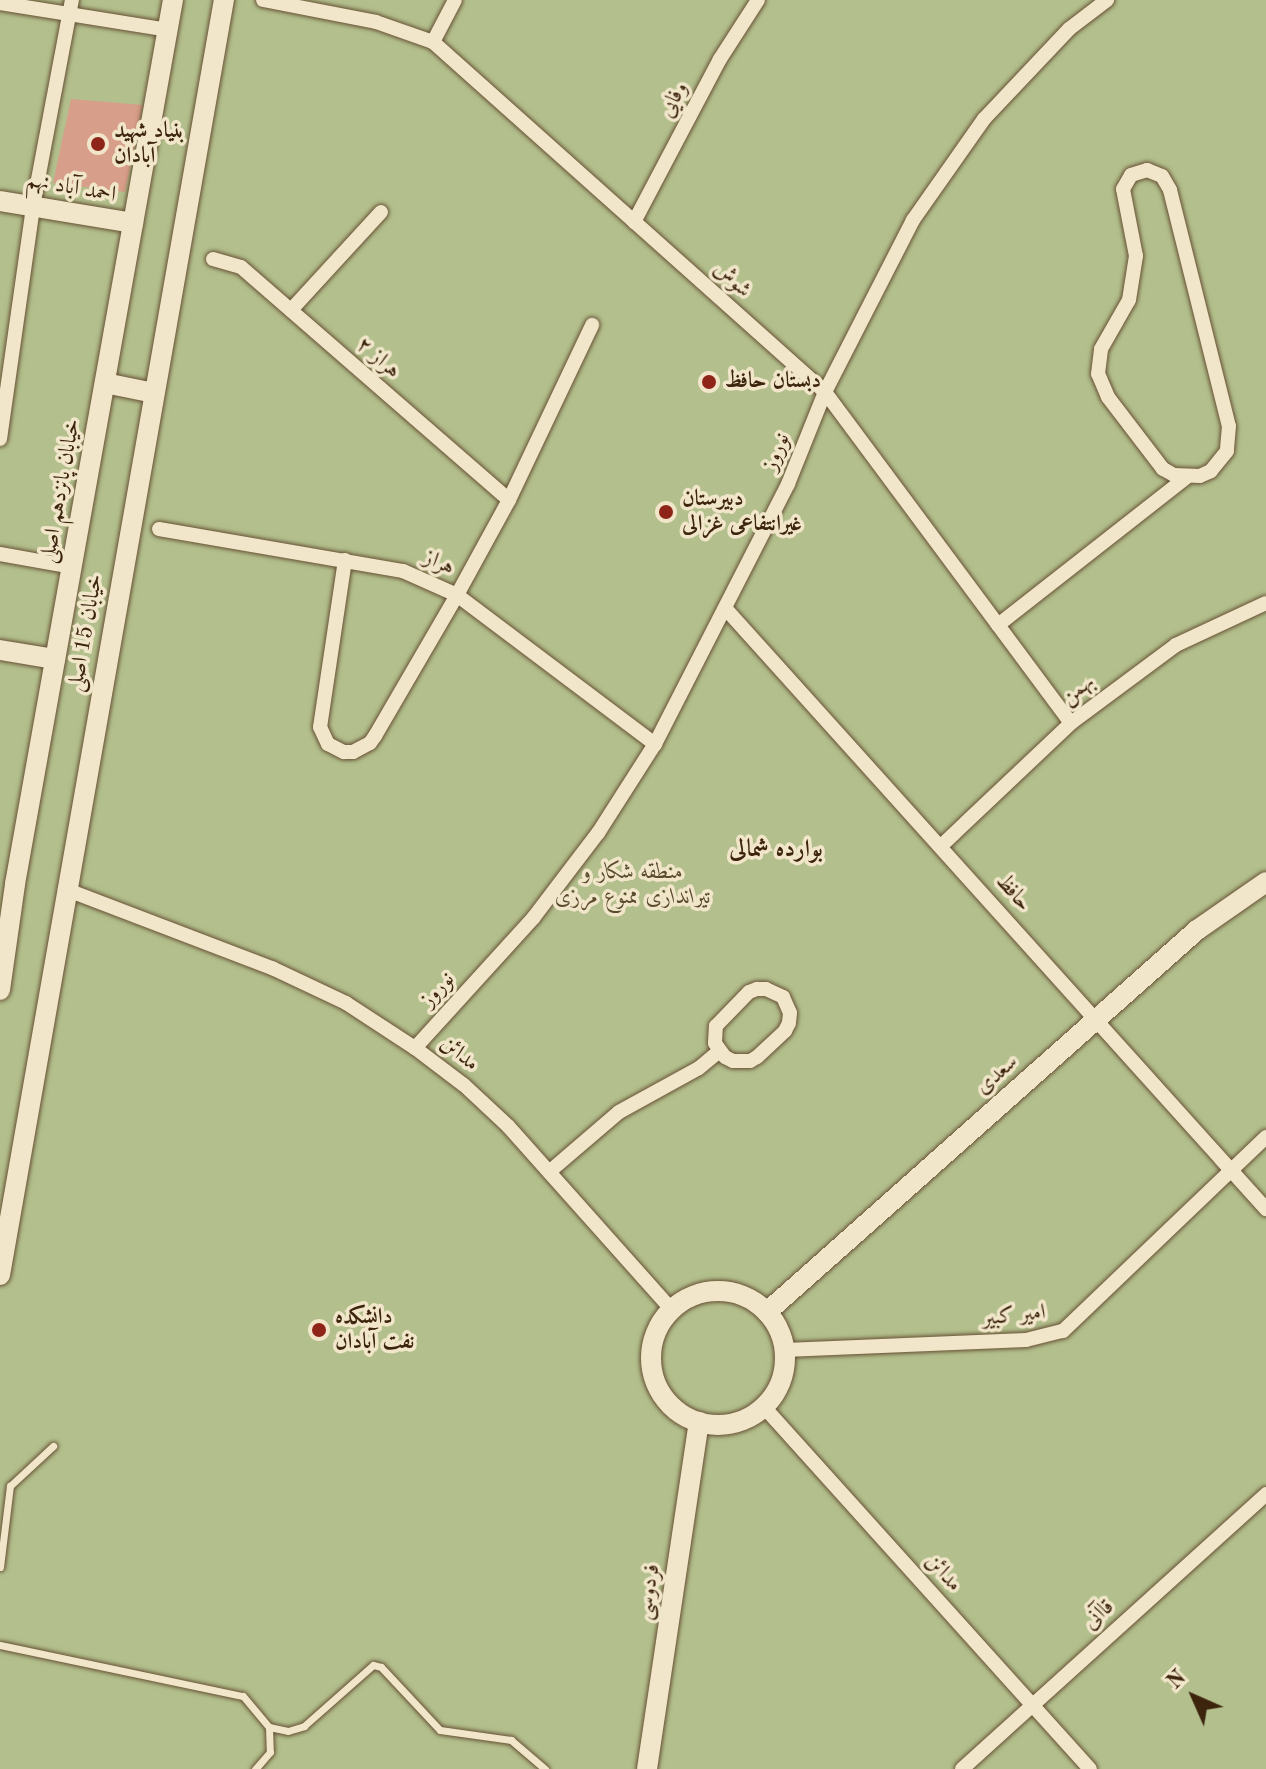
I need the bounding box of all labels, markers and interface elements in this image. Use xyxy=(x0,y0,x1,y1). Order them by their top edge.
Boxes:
street label: وفایی xyxy=(654,78,694,122)
place label: بنیاد شهید آبادان xyxy=(114,118,184,170)
marker: بنیاد شهید آبادان xyxy=(89,135,107,153)
street label: احمد آباد نهم xyxy=(24,167,118,209)
street label: شوش xyxy=(708,256,756,304)
street label: هراز ۲ xyxy=(350,332,406,384)
place label: دبستان حافظ xyxy=(725,369,821,395)
marker: دبستان حافظ xyxy=(700,373,718,391)
street label: خیابان پانزدهم اصلی xyxy=(35,417,87,565)
street label: نوروز xyxy=(758,429,796,475)
place label: دبیرستان غیرانتفاعی غزالی xyxy=(682,486,802,538)
marker: دبیرستان غیرانتفاعی غزالی xyxy=(657,503,675,521)
street label: هراز xyxy=(419,545,459,581)
street label: خیابان 15 اصلی xyxy=(63,572,109,694)
street label: بهمن xyxy=(1056,669,1100,711)
district label: بوارده شمالی xyxy=(729,837,823,865)
park label: منطقه شکار و تیراندازی ممنوع مرزی xyxy=(555,859,711,910)
street label: حافظ xyxy=(989,869,1037,917)
street label: نوروز xyxy=(415,967,461,1013)
street label: مدائن xyxy=(434,1031,484,1077)
street label: سعدی xyxy=(970,1049,1024,1101)
street label: امیر کبیر xyxy=(981,1300,1047,1332)
place label: دانشکده نفت آبادان xyxy=(335,1304,414,1356)
marker: دانشکده نفت آبادان xyxy=(310,1321,328,1339)
street label: مدائن xyxy=(919,1549,967,1597)
street label: فردوسی xyxy=(632,1562,666,1622)
street label: قاآنی xyxy=(1078,1594,1120,1636)
north arrow xyxy=(1154,1657,1234,1737)
text: N xyxy=(1163,1666,1191,1694)

